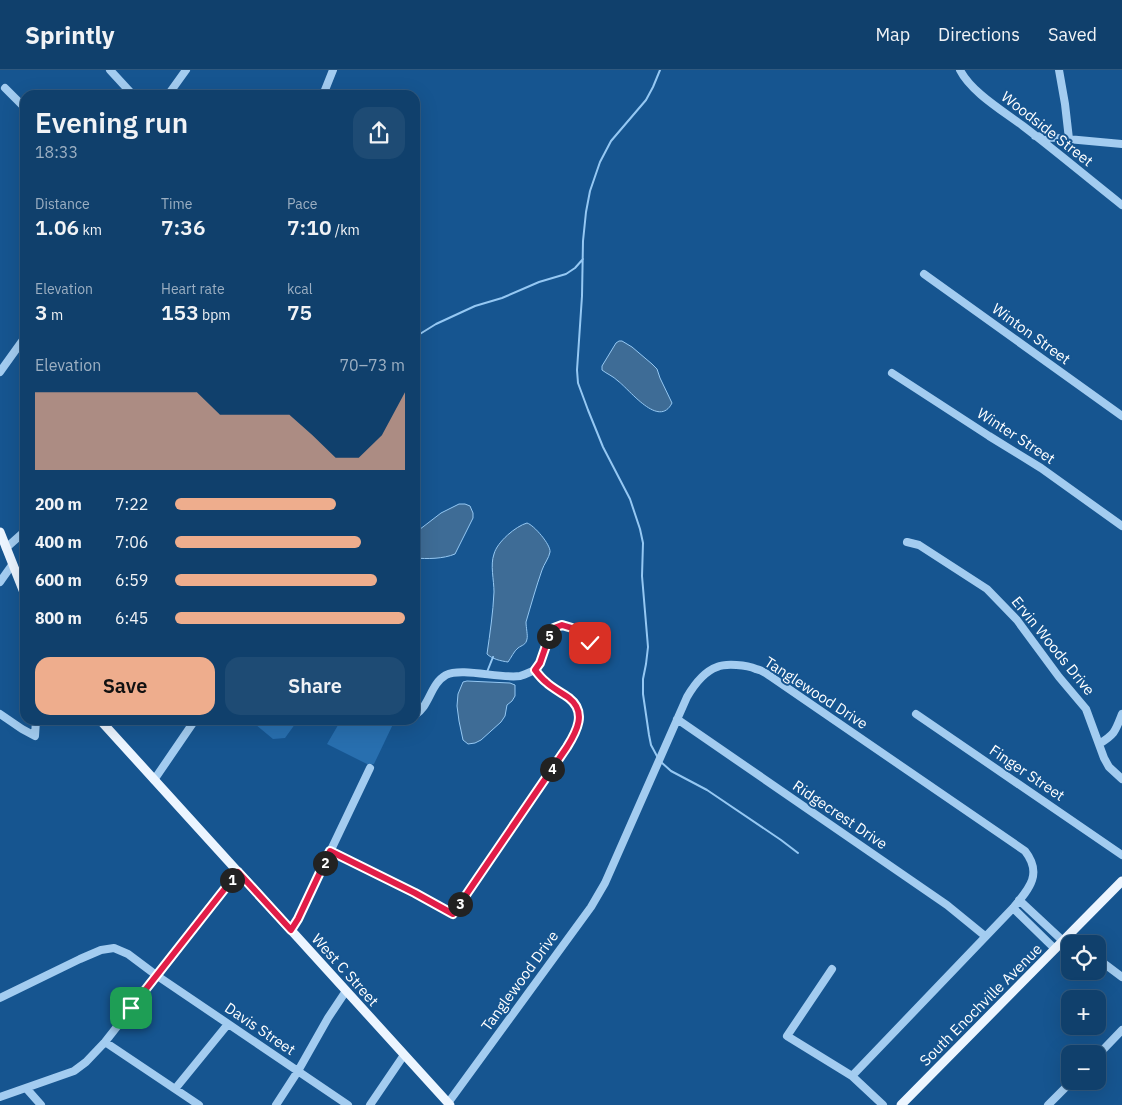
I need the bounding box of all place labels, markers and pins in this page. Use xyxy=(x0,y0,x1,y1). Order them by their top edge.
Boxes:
pin xyxy=(569,622,611,664)
pin: 5 xyxy=(536,624,562,648)
pin: 4 xyxy=(540,756,564,782)
pin: 2 xyxy=(312,850,338,876)
pin: 1 xyxy=(220,868,244,892)
pin: 3 xyxy=(448,892,472,916)
pin xyxy=(110,987,152,1029)

